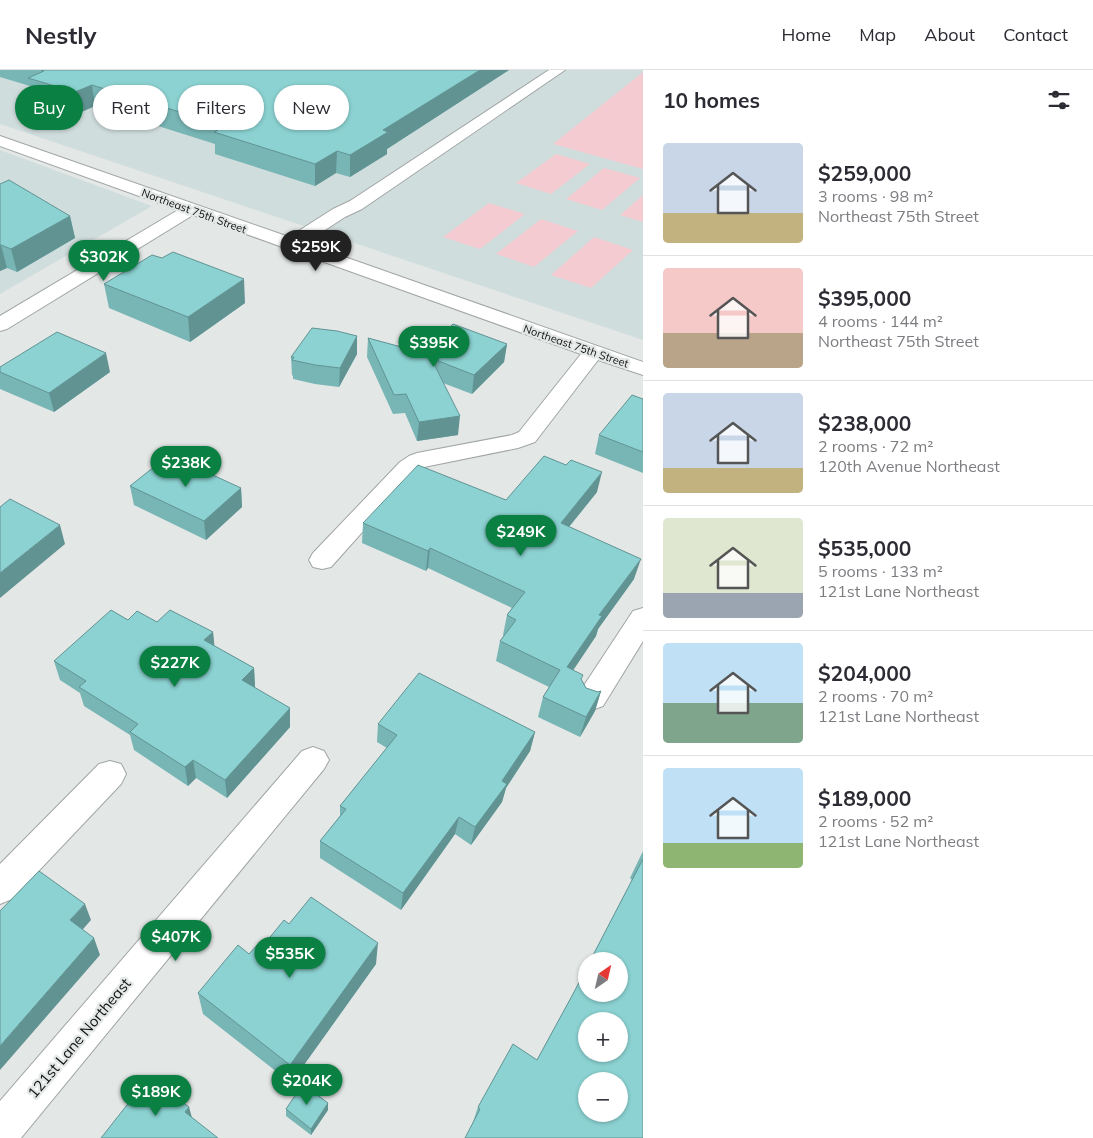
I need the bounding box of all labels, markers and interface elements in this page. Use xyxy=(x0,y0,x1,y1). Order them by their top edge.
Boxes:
text: Nestly xyxy=(25,20,97,50)
text: Home xyxy=(781,23,831,46)
text: Map xyxy=(859,23,896,46)
text: About xyxy=(924,23,975,46)
text: Contact xyxy=(1003,23,1068,46)
chip: Buy xyxy=(15,85,83,130)
chip: Rent xyxy=(93,85,168,130)
chip: Filters xyxy=(178,85,264,130)
chip: New xyxy=(274,85,349,130)
icon: filters xyxy=(1045,86,1073,114)
text: 10 homes xyxy=(663,87,760,113)
text: $259,000 xyxy=(818,160,911,186)
icon: home xyxy=(703,163,763,223)
street label: Northeast 75th Street xyxy=(140,186,248,237)
text: 3 rooms · 98 m² xyxy=(818,186,933,206)
text: Northeast 75th Street xyxy=(818,206,979,226)
pin: $259K xyxy=(281,230,351,272)
text: $259K xyxy=(291,236,341,256)
pin: $302K xyxy=(69,240,139,282)
text: $302K xyxy=(79,246,129,266)
text: $395,000 xyxy=(818,285,911,311)
icon: home xyxy=(703,288,763,348)
text: 4 rooms · 144 m² xyxy=(818,311,943,331)
street label: Northeast 75th Street xyxy=(521,321,631,371)
pin: $395K xyxy=(399,326,469,368)
text: Northeast 75th Street xyxy=(818,331,979,351)
text: $395K xyxy=(409,332,459,352)
text: $238,000 xyxy=(818,410,911,436)
icon: home xyxy=(703,413,763,473)
text: 2 rooms · 72 m² xyxy=(818,436,933,456)
pin: $238K xyxy=(151,446,221,488)
text: $238K xyxy=(161,452,211,472)
text: 120th Avenue Northeast xyxy=(818,456,1000,476)
pin: $249K xyxy=(486,514,556,557)
text: $249K xyxy=(496,521,546,541)
text: $535,000 xyxy=(818,535,911,561)
icon: home xyxy=(703,538,763,598)
text: 5 rooms · 133 m² xyxy=(818,561,943,581)
text: 121st Lane Northeast xyxy=(818,581,979,601)
pin: $227K xyxy=(140,646,210,688)
text: $227K xyxy=(150,652,200,672)
text: $204,000 xyxy=(818,660,911,686)
icon: home xyxy=(703,663,763,723)
text: 2 rooms · 70 m² xyxy=(818,686,933,706)
text: 121st Lane Northeast xyxy=(818,706,979,726)
text: $189,000 xyxy=(818,785,911,811)
icon: home xyxy=(703,788,763,848)
text: 2 rooms · 52 m² xyxy=(818,811,933,831)
text: 121st Lane Northeast xyxy=(818,831,979,851)
pin: $407K xyxy=(141,920,211,962)
text: $407K xyxy=(151,926,201,946)
pin: $535K xyxy=(255,936,325,979)
text: $535K xyxy=(265,943,315,963)
north arrow xyxy=(578,952,628,1002)
map controls xyxy=(578,952,628,1122)
street label: 121st Lane Northeast xyxy=(23,974,135,1102)
button: + xyxy=(578,1012,628,1062)
pin: $204K xyxy=(272,1064,342,1106)
text: $204K xyxy=(282,1070,332,1090)
button: − xyxy=(578,1072,628,1122)
pin: $189K xyxy=(121,1074,191,1117)
text: $189K xyxy=(131,1081,181,1101)

